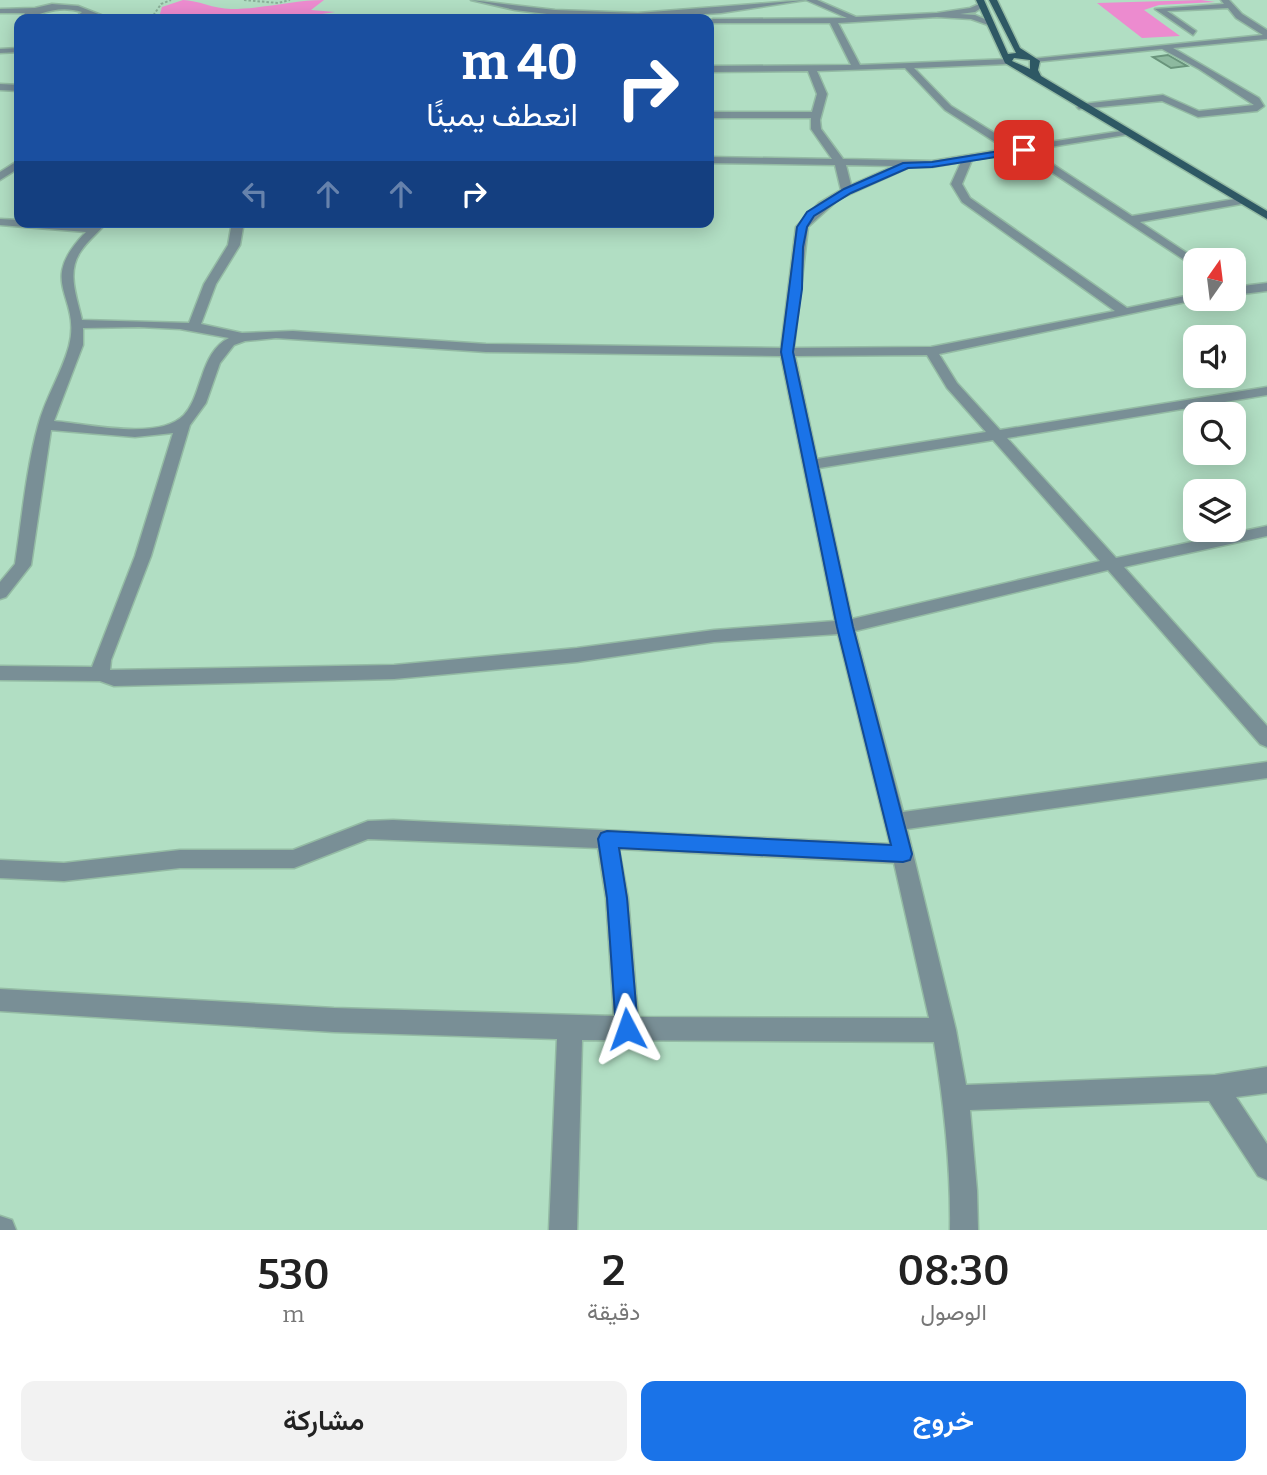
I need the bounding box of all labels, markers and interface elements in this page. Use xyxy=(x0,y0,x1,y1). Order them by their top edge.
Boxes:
text: 40 m xyxy=(461,33,578,92)
icon: right xyxy=(602,42,693,133)
text: انعطف يمينًا xyxy=(426,96,578,134)
pin xyxy=(994,120,1054,180)
icon: arrive xyxy=(1005,131,1043,169)
icon: left xyxy=(236,175,274,213)
icon: ahead xyxy=(309,175,347,213)
icon: ahead xyxy=(382,175,420,213)
icon: right xyxy=(455,175,493,213)
north arrow xyxy=(1183,248,1246,312)
map controls xyxy=(1183,248,1246,542)
button: sound xyxy=(1183,325,1246,388)
button: search xyxy=(1183,402,1246,465)
button: layers xyxy=(1183,479,1246,542)
position arrow xyxy=(590,992,664,1066)
text: 2 xyxy=(602,1246,625,1296)
text: 08:30 xyxy=(897,1246,1010,1296)
text: 530 xyxy=(257,1250,330,1300)
text: دقيقة xyxy=(587,1298,640,1326)
text: الوصول xyxy=(920,1298,987,1326)
text: m xyxy=(283,1300,304,1328)
button: مشاركة xyxy=(21,1381,627,1461)
button: خروج xyxy=(641,1381,1246,1461)

